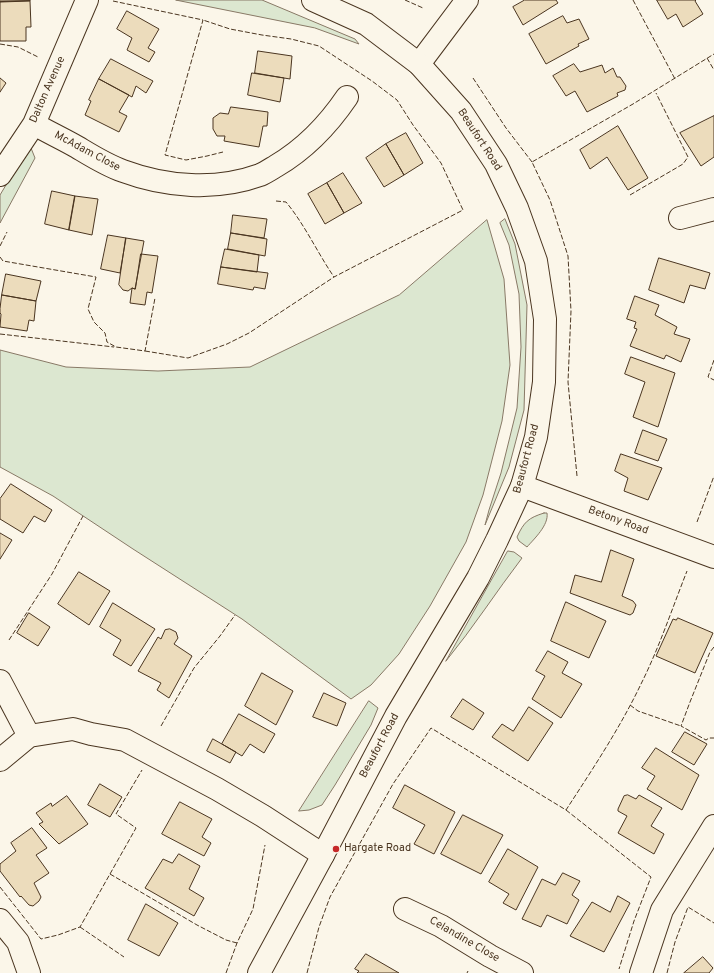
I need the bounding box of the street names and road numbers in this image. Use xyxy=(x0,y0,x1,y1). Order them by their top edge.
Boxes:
street label: Dalton Avenue xyxy=(27,55,69,125)
street label: Beaufort Road xyxy=(454,107,504,173)
street label: McAdam Close xyxy=(52,129,122,175)
street label: Beaufort Road xyxy=(511,423,543,495)
street label: Betony Road xyxy=(586,504,650,538)
street label: Beaufort Road xyxy=(357,711,403,781)
street label: Celandine Close xyxy=(426,915,502,965)

